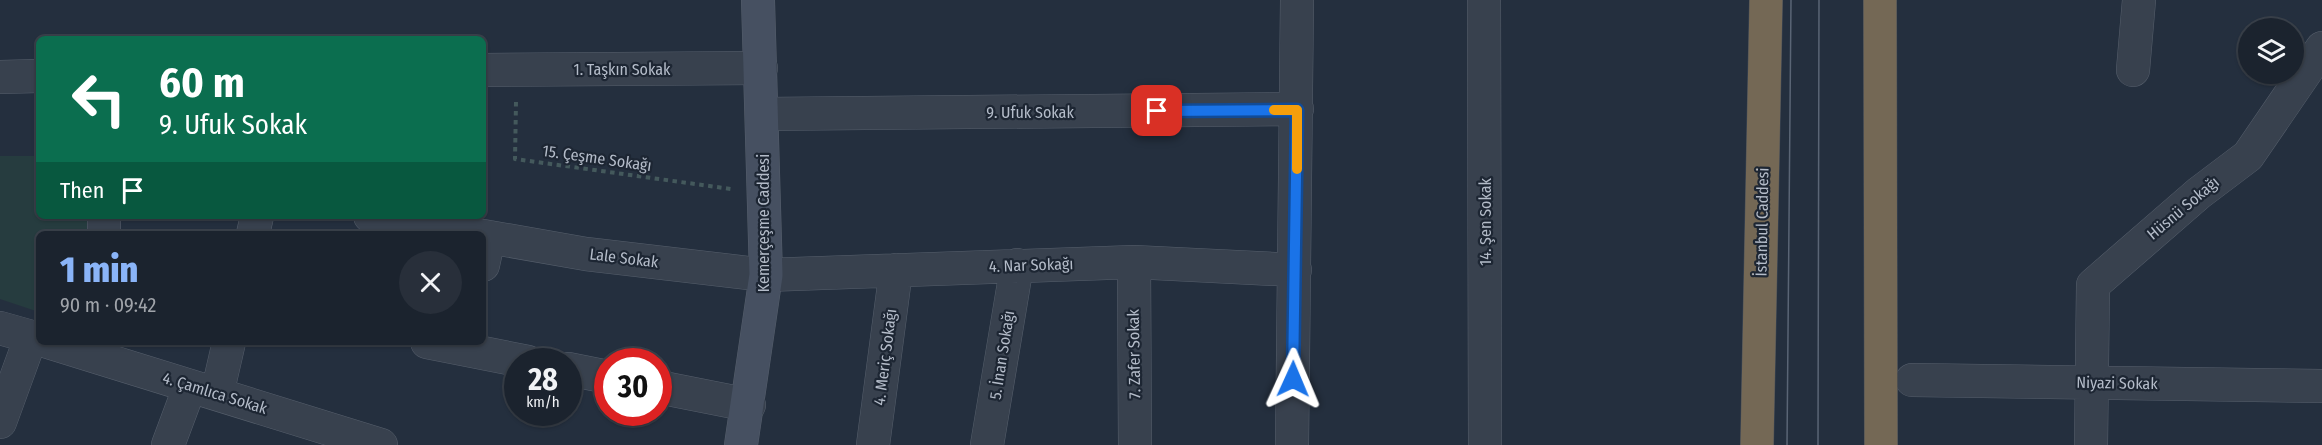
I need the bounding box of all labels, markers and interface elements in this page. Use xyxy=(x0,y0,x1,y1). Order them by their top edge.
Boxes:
map controls xyxy=(2238,18,2304,84)
button: layers xyxy=(2238,18,2304,84)
text: 60 m xyxy=(159,58,245,108)
icon: left xyxy=(60,60,138,138)
street label: 1. Taşkın Sokak xyxy=(573,60,671,79)
pin xyxy=(1131,85,1182,136)
icon: arrive xyxy=(1140,94,1173,127)
street label: 9. Ufuk Sokak xyxy=(986,103,1074,122)
text: 9. Ufuk Sokak xyxy=(159,109,307,141)
street label: 15. Çeşme Sokağı xyxy=(541,141,653,176)
street label: Kemerçeşme Caddesi xyxy=(754,154,773,292)
street label: İstanbul Caddesi xyxy=(1752,167,1772,277)
street label: Hüsnü Sokağı xyxy=(2143,172,2223,244)
icon: arrive xyxy=(116,174,149,207)
text: Then xyxy=(60,177,104,204)
street label: 14. Şen Sokak xyxy=(1476,177,1495,266)
street label: Lale Sokak xyxy=(588,244,660,272)
text: 1 min xyxy=(60,248,138,292)
button: close xyxy=(399,251,462,314)
street label: 4. Nar Sokağı xyxy=(988,254,1074,276)
text: 90 m · 09:42 xyxy=(60,293,156,317)
street label: 4. Meriç Sokağı xyxy=(870,308,900,406)
street label: 7. Zafer Sokak xyxy=(1124,308,1144,399)
street label: 5. İnan Sokağı xyxy=(986,309,1018,401)
position arrow xyxy=(1261,347,1325,411)
speed limit sign: 30 xyxy=(594,348,672,426)
text: 28 xyxy=(528,362,558,398)
street label: 4. Çamlıca Sokak xyxy=(160,368,270,419)
street label: Niyazi Sokak xyxy=(2076,373,2158,393)
text: km/h xyxy=(526,393,560,411)

